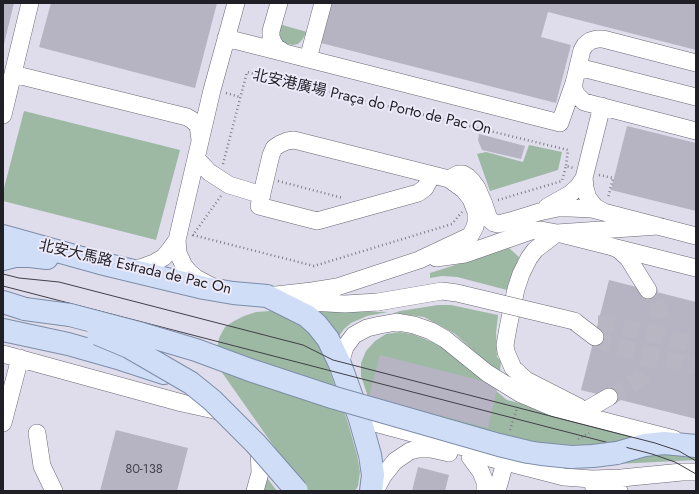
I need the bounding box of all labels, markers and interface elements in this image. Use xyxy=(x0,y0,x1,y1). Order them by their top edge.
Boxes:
street label: 北安港廣場 Praça do Porto de Pac On xyxy=(251,67,493,139)
street label: 北安大馬路 Estrada de Pac On xyxy=(37,237,233,299)
house number: 80-138 xyxy=(125,462,163,478)

